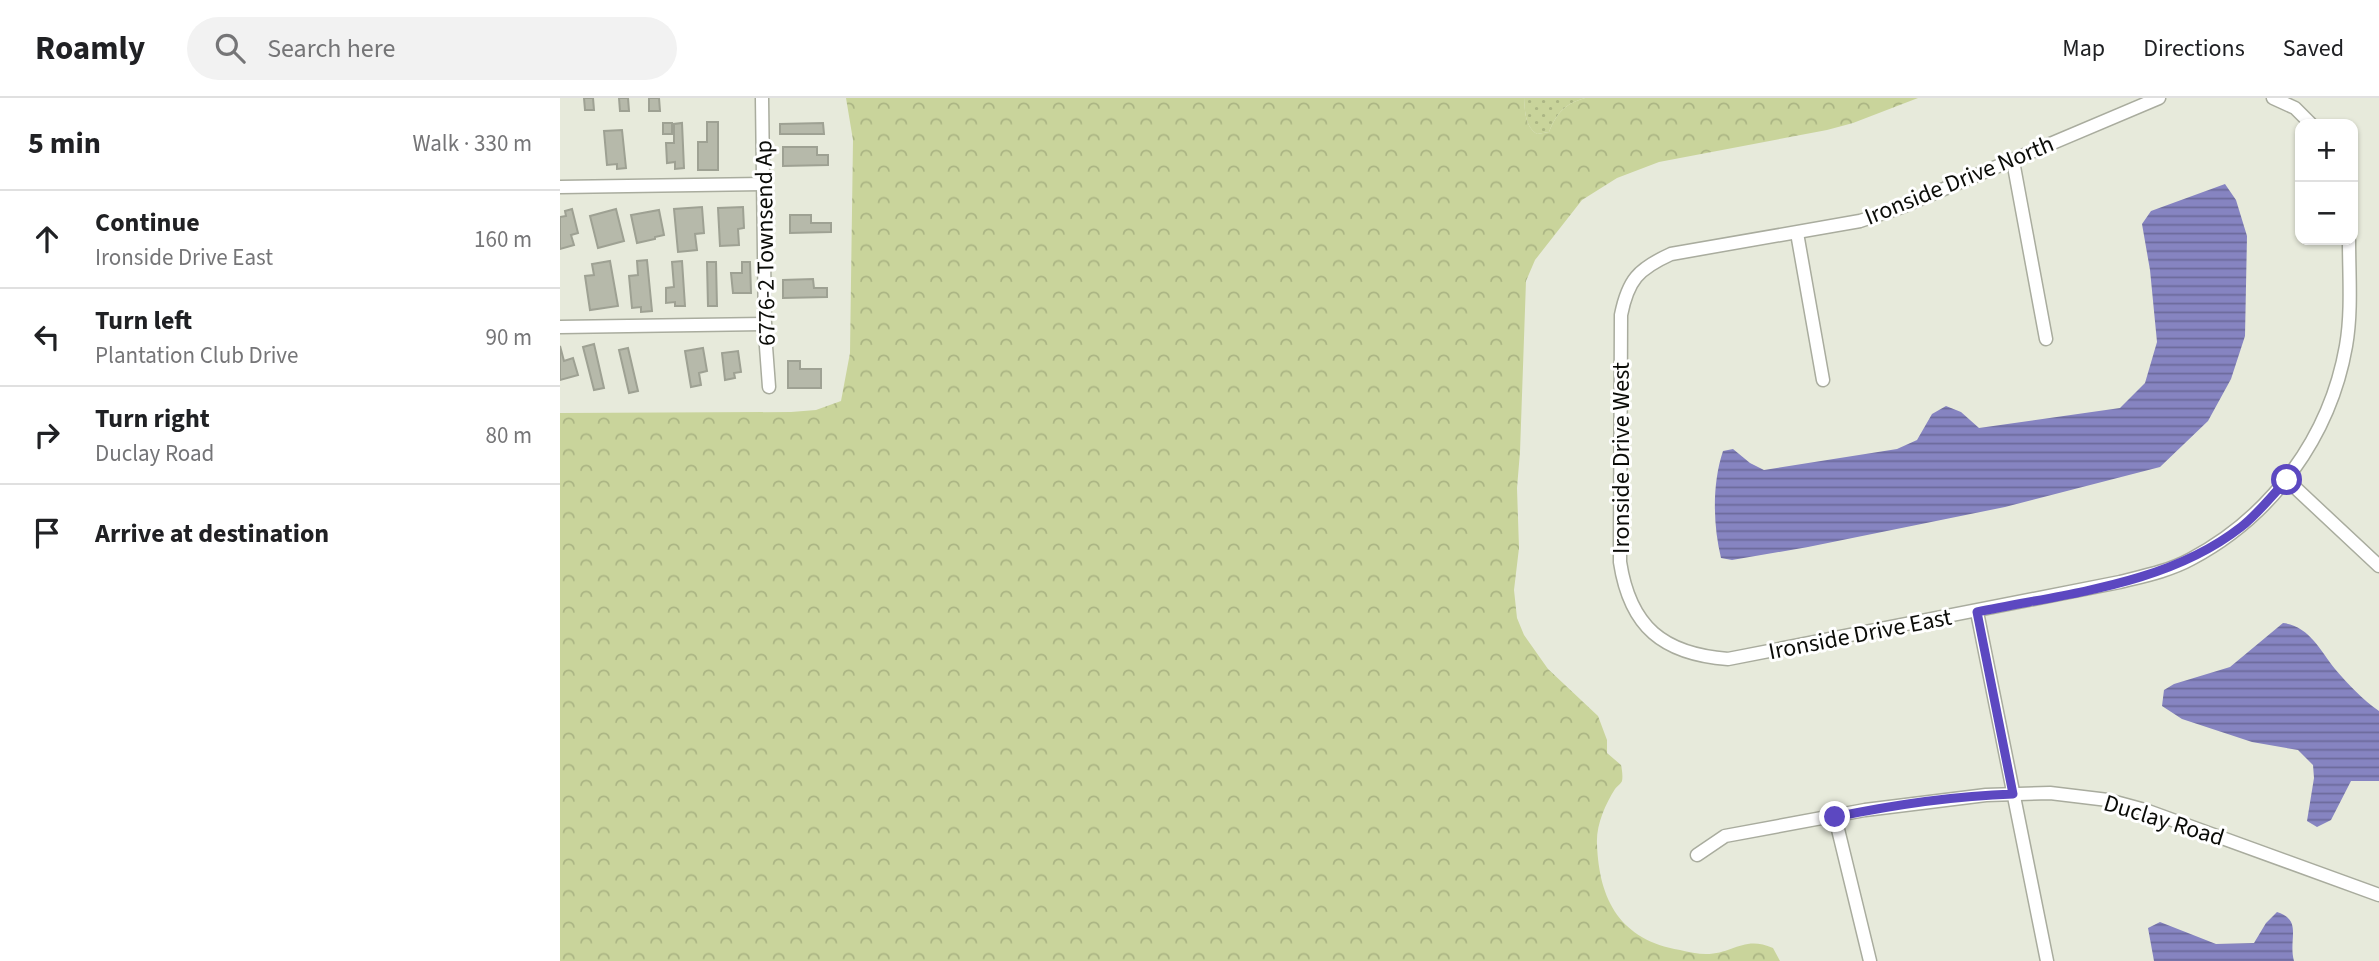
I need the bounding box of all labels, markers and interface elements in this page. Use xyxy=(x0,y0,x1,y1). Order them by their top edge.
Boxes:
search box xyxy=(187,17,677,80)
text: Roamly xyxy=(35,25,145,72)
icon: search xyxy=(211,29,249,67)
text: Search here xyxy=(267,30,395,67)
text: Map xyxy=(2062,31,2105,66)
text: Directions xyxy=(2143,31,2245,66)
text: Saved xyxy=(2283,31,2344,66)
map controls xyxy=(2295,119,2358,245)
button: + xyxy=(2295,119,2358,182)
text: 5 min xyxy=(28,122,101,165)
text: Walk · 330 m xyxy=(413,127,532,160)
street label: Ironside Drive North xyxy=(1859,127,2059,234)
street label: 6776-2 Townsend Ap xyxy=(746,140,785,346)
button: − xyxy=(2295,182,2358,245)
text: Continue xyxy=(95,204,200,241)
icon: ahead xyxy=(28,220,66,258)
text: 160 m xyxy=(474,223,532,256)
text: Ironside Drive East xyxy=(95,241,273,274)
text: Turn left xyxy=(95,302,192,339)
icon: left xyxy=(28,318,66,356)
text: 90 m xyxy=(485,321,532,354)
text: Plantation Club Drive xyxy=(95,339,298,372)
street label: Ironside Drive West xyxy=(1604,362,1639,554)
text: Turn right xyxy=(95,400,210,437)
icon: right xyxy=(28,416,66,454)
text: 80 m xyxy=(485,419,532,452)
text: Duclay Road xyxy=(95,437,214,470)
route start xyxy=(2271,464,2302,495)
icon: arrive xyxy=(28,514,66,552)
text: Arrive at destination xyxy=(95,515,329,552)
street label: Ironside Drive East xyxy=(1766,600,1955,669)
street label: Duclay Road xyxy=(2099,786,2229,855)
route end xyxy=(1819,801,1850,832)

